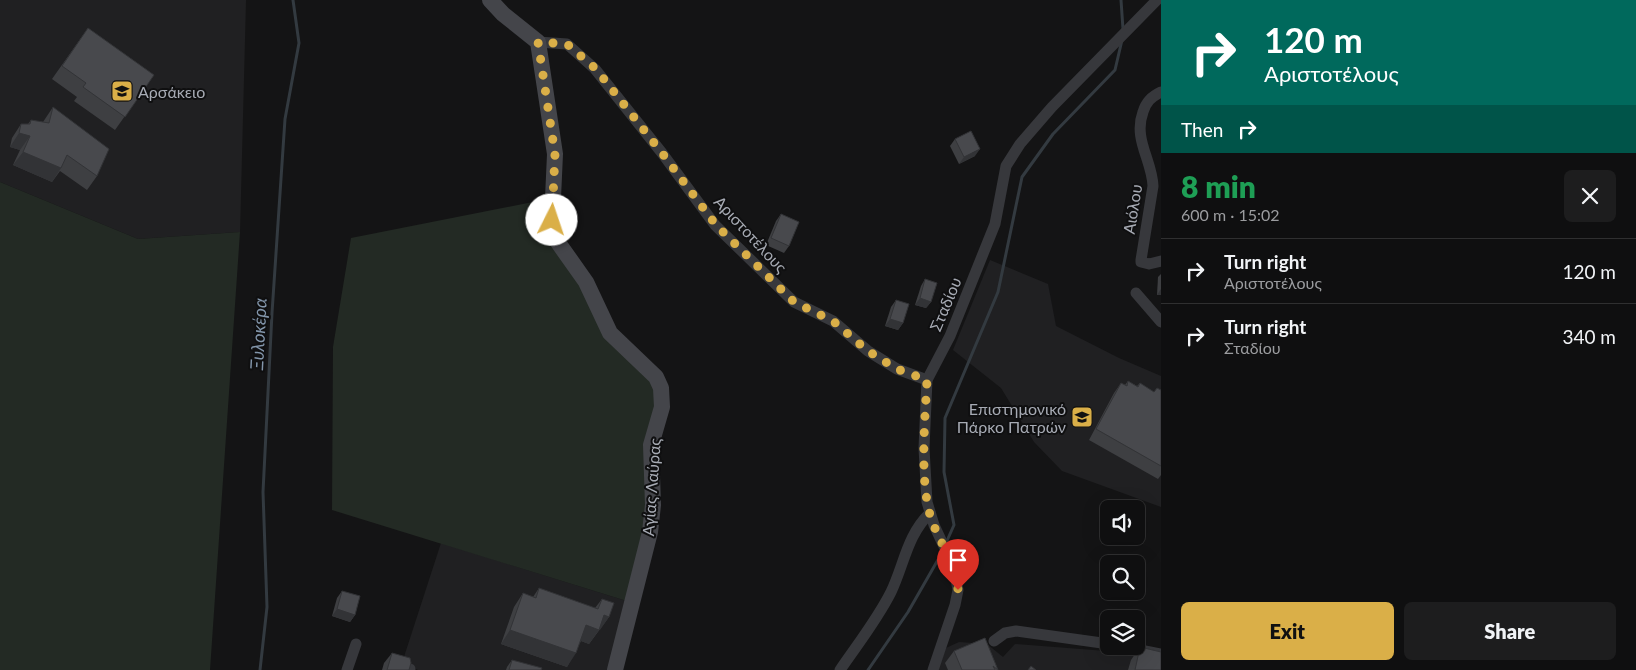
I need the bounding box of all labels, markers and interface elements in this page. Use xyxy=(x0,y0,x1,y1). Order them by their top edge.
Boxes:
text: 120 m xyxy=(1264,18,1363,60)
icon: right xyxy=(1181,20,1246,85)
text: Αριστοτέλους xyxy=(1264,60,1399,87)
school or university icon: Αρσάκειο xyxy=(110,79,134,103)
place label: Αρσάκειο xyxy=(138,82,205,101)
icon: right xyxy=(1233,115,1261,143)
text: Then xyxy=(1181,118,1223,141)
text: 8 min xyxy=(1181,168,1256,204)
button: close xyxy=(1564,170,1616,222)
street label: Αιόλου xyxy=(1119,183,1145,235)
street label: Αριστοτέλους xyxy=(711,192,792,277)
position arrow xyxy=(525,193,577,245)
text: 600 m · 15:02 xyxy=(1181,205,1280,224)
text: Turn right xyxy=(1224,250,1306,273)
icon: right xyxy=(1181,257,1209,285)
text: 120 m xyxy=(1562,260,1616,283)
text: Αριστοτέλους xyxy=(1224,273,1322,292)
street label: Σταδίου xyxy=(925,274,965,334)
water label: Ξυλοκέρα xyxy=(245,297,271,371)
text: Turn right xyxy=(1224,315,1306,338)
icon: right xyxy=(1181,322,1209,350)
text: 340 m xyxy=(1562,325,1616,348)
text: Σταδίου xyxy=(1224,338,1281,357)
place label: Επιστημονικό Πάρκο Πατρών xyxy=(957,399,1066,436)
school or university icon: Επιστημονικό Πάρκο Πατρών xyxy=(1070,405,1094,429)
street label: Αγίας Λαύρας xyxy=(638,437,664,537)
map controls xyxy=(1100,500,1145,655)
button: sound xyxy=(1100,500,1145,545)
pin xyxy=(937,539,979,590)
icon: arrive xyxy=(944,546,972,574)
button: search xyxy=(1100,555,1145,600)
button: Exit xyxy=(1181,602,1394,660)
button: Share xyxy=(1404,602,1616,660)
button: layers xyxy=(1100,610,1145,655)

